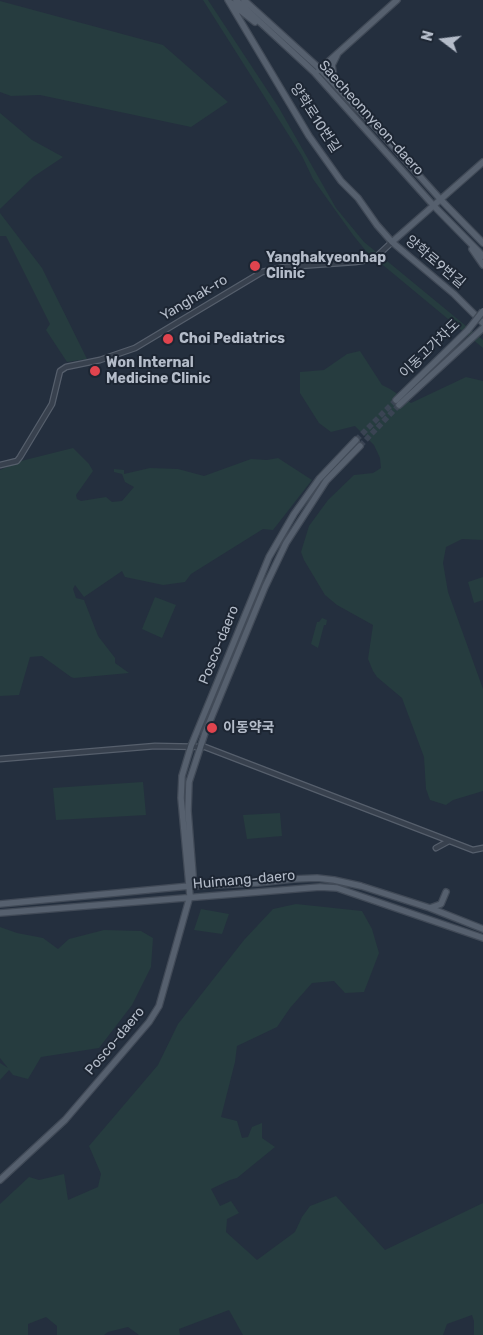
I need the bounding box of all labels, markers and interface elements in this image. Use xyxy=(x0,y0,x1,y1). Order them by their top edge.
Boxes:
north arrow xyxy=(418,15,468,65)
text: N xyxy=(419,29,438,43)
street label: Saecheonnyeon-daero xyxy=(315,57,427,179)
street label: 양학로10번길 xyxy=(286,80,344,156)
street label: 양학로9번길 xyxy=(402,232,468,292)
place label: Yanghakyeonhap Clinic xyxy=(266,250,386,282)
marker: Yanghakyeonhap Clinic xyxy=(248,259,262,273)
street label: Yanghak-ro xyxy=(157,271,231,325)
street label: 이동고가차도 xyxy=(396,316,464,382)
place label: Choi Pediatrics xyxy=(179,331,285,347)
marker: Choi Pediatrics xyxy=(161,332,175,346)
place label: Won Internal Medicine Clinic xyxy=(106,355,210,388)
marker: Won Internal Medicine Clinic xyxy=(88,364,102,378)
street label: Posco-daero xyxy=(196,603,242,687)
place label: 이동약국 xyxy=(223,720,275,736)
marker: 이동약국 xyxy=(205,721,219,735)
street label: Huimang-daero xyxy=(192,867,296,893)
street label: Posco-daero xyxy=(82,1004,148,1078)

